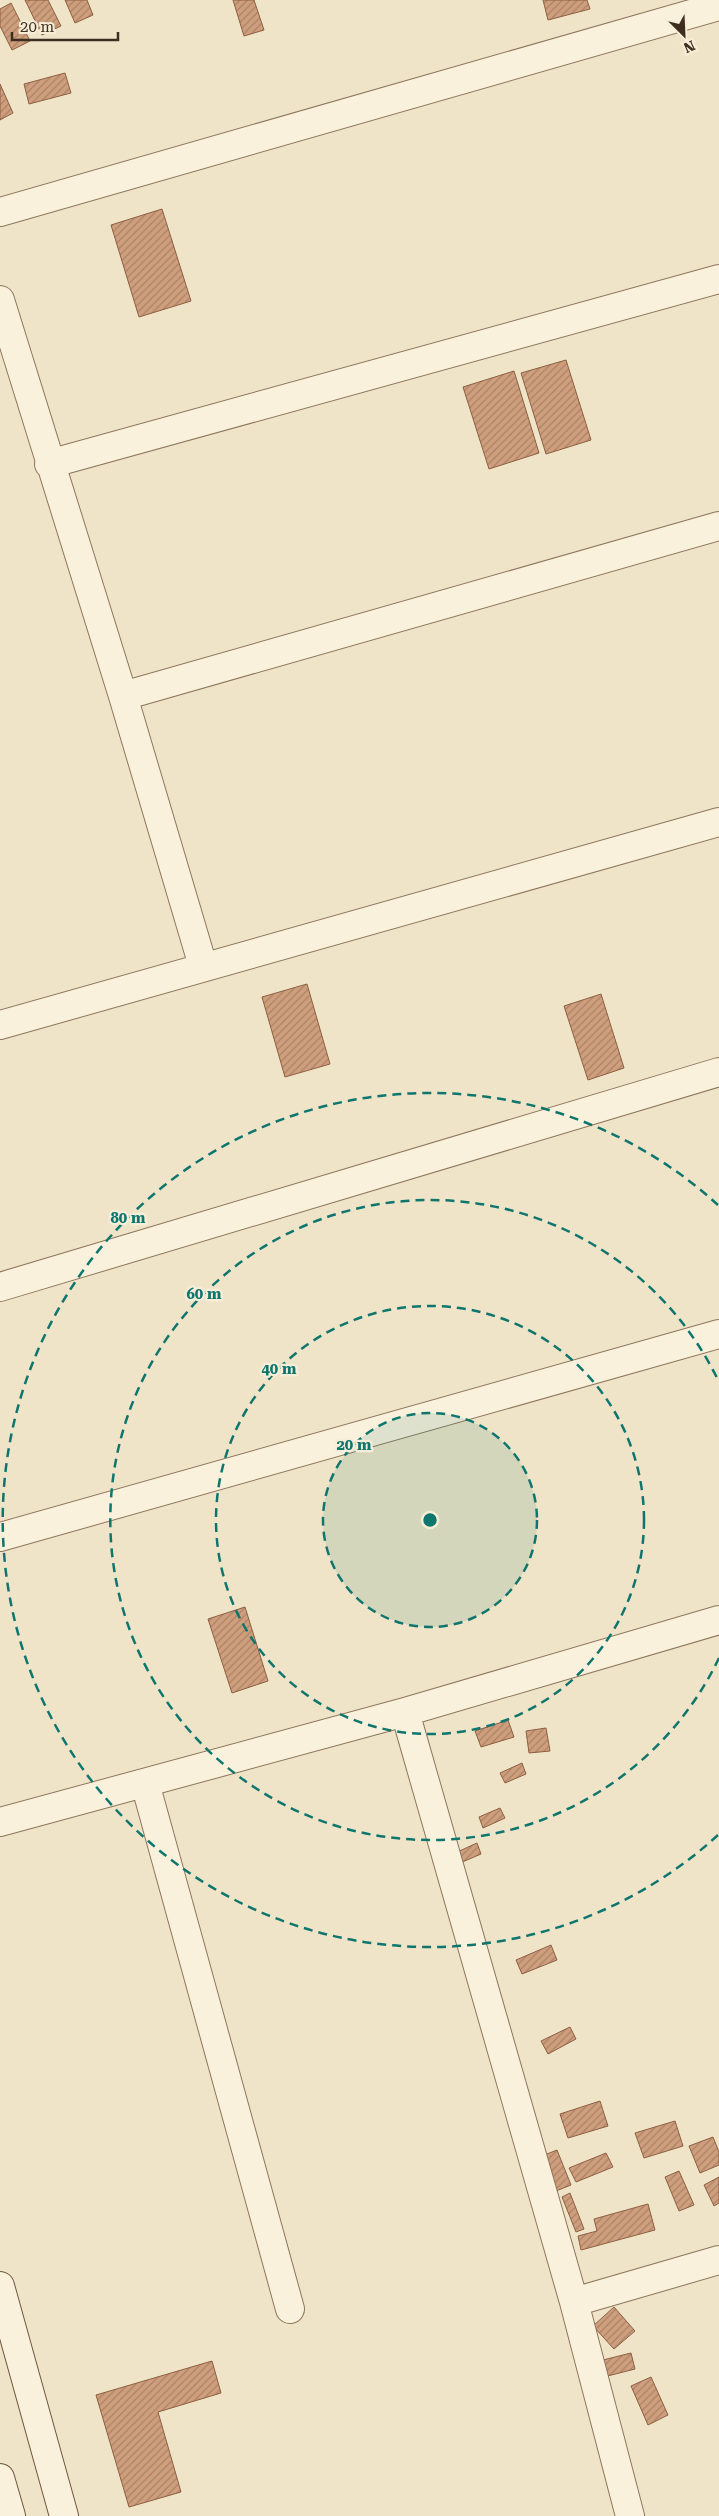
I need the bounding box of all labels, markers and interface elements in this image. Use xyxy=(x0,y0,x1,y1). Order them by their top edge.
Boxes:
scale bar xyxy=(12,10,119,42)
north arrow xyxy=(659,10,709,60)
text: 20 m xyxy=(20,18,55,36)
text: N xyxy=(681,37,697,56)
text: 80 m xyxy=(110,1209,146,1227)
text: 60 m xyxy=(186,1285,222,1303)
text: 40 m xyxy=(261,1360,297,1378)
text: 20 m xyxy=(336,1436,372,1454)
centre of rings xyxy=(421,1511,439,1529)

